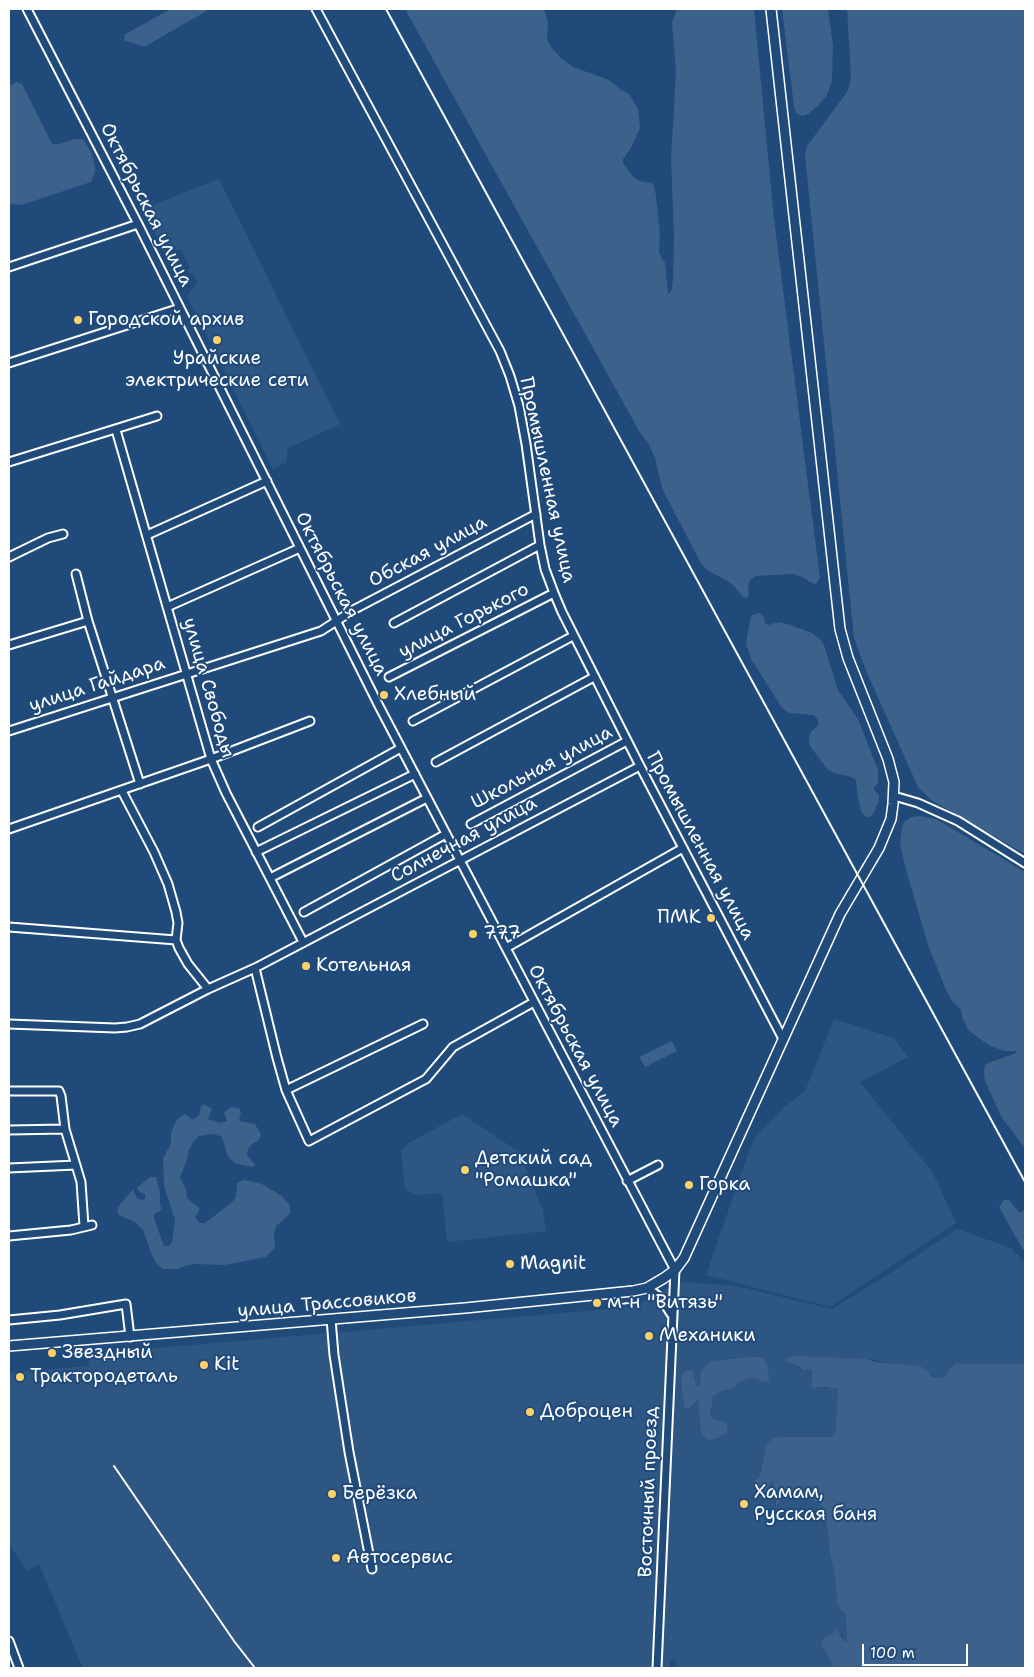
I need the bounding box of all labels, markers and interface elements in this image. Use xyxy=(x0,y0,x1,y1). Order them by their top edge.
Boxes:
street label: Октябрьская улица xyxy=(95,119,197,291)
place label: Городской архив xyxy=(88,309,244,331)
marker: Городской архив xyxy=(72,314,84,326)
marker: Урайские электрические сети xyxy=(211,334,223,346)
place label: Урайские электрические сети xyxy=(125,348,309,392)
street label: Промышленная улица xyxy=(514,375,580,585)
street label: Октябрьская улица xyxy=(290,508,392,680)
street label: Обская улица xyxy=(365,511,491,593)
street label: улица Горького xyxy=(395,578,533,664)
street label: улица Свободы xyxy=(177,615,239,761)
street label: улица Гайдара xyxy=(26,652,168,718)
place label: Хлебный xyxy=(394,684,476,706)
marker: Хлебный xyxy=(378,689,390,701)
street label: Школьная улица xyxy=(468,721,616,815)
street label: Промышленная улица xyxy=(641,748,759,944)
street label: Солнечная улица xyxy=(387,792,541,888)
place label: ПМК xyxy=(657,907,701,929)
marker: ПМК xyxy=(705,912,717,924)
place label: 777 xyxy=(483,923,521,945)
marker: 777 xyxy=(467,928,479,940)
place label: Котельная xyxy=(316,955,412,977)
marker: Котельная xyxy=(300,960,312,972)
street label: Октябрьская улица xyxy=(522,961,628,1131)
place label: Детский сад "Ромашка" xyxy=(475,1148,592,1192)
marker: Детский сад "Ромашка" xyxy=(459,1164,471,1176)
place label: Горка xyxy=(699,1174,750,1196)
marker: Горка xyxy=(683,1179,695,1191)
place label: Magnit xyxy=(520,1253,586,1275)
marker: Magnit xyxy=(504,1258,516,1270)
street label: улица Трассовиков xyxy=(237,1285,417,1323)
place label: м-н "Витязь" xyxy=(607,1292,723,1314)
marker: м-н "Витязь" xyxy=(591,1297,603,1309)
place label: Механики xyxy=(659,1325,756,1347)
marker: Механики xyxy=(643,1330,655,1342)
place label: Звездный xyxy=(62,1342,153,1364)
marker: Звездный xyxy=(46,1347,58,1359)
place label: Kit xyxy=(214,1354,240,1376)
marker: Kit xyxy=(198,1359,210,1371)
place label: Трактородеталь xyxy=(30,1366,178,1388)
marker: Трактородеталь xyxy=(14,1371,26,1383)
place label: Доброцен xyxy=(540,1401,633,1423)
marker: Доброцен xyxy=(524,1406,536,1418)
street label: Восточный проезд xyxy=(635,1406,663,1578)
place label: Хамам, Русская баня xyxy=(754,1482,877,1526)
place label: Берёзка xyxy=(342,1483,417,1505)
marker: Берёзка xyxy=(326,1488,338,1500)
marker: Хамам, Русская баня xyxy=(738,1498,750,1510)
place label: Автосервис xyxy=(346,1547,453,1569)
marker: Автосервис xyxy=(330,1552,342,1564)
scale bar xyxy=(864,1634,970,1666)
text: 100 m xyxy=(870,1643,915,1663)

